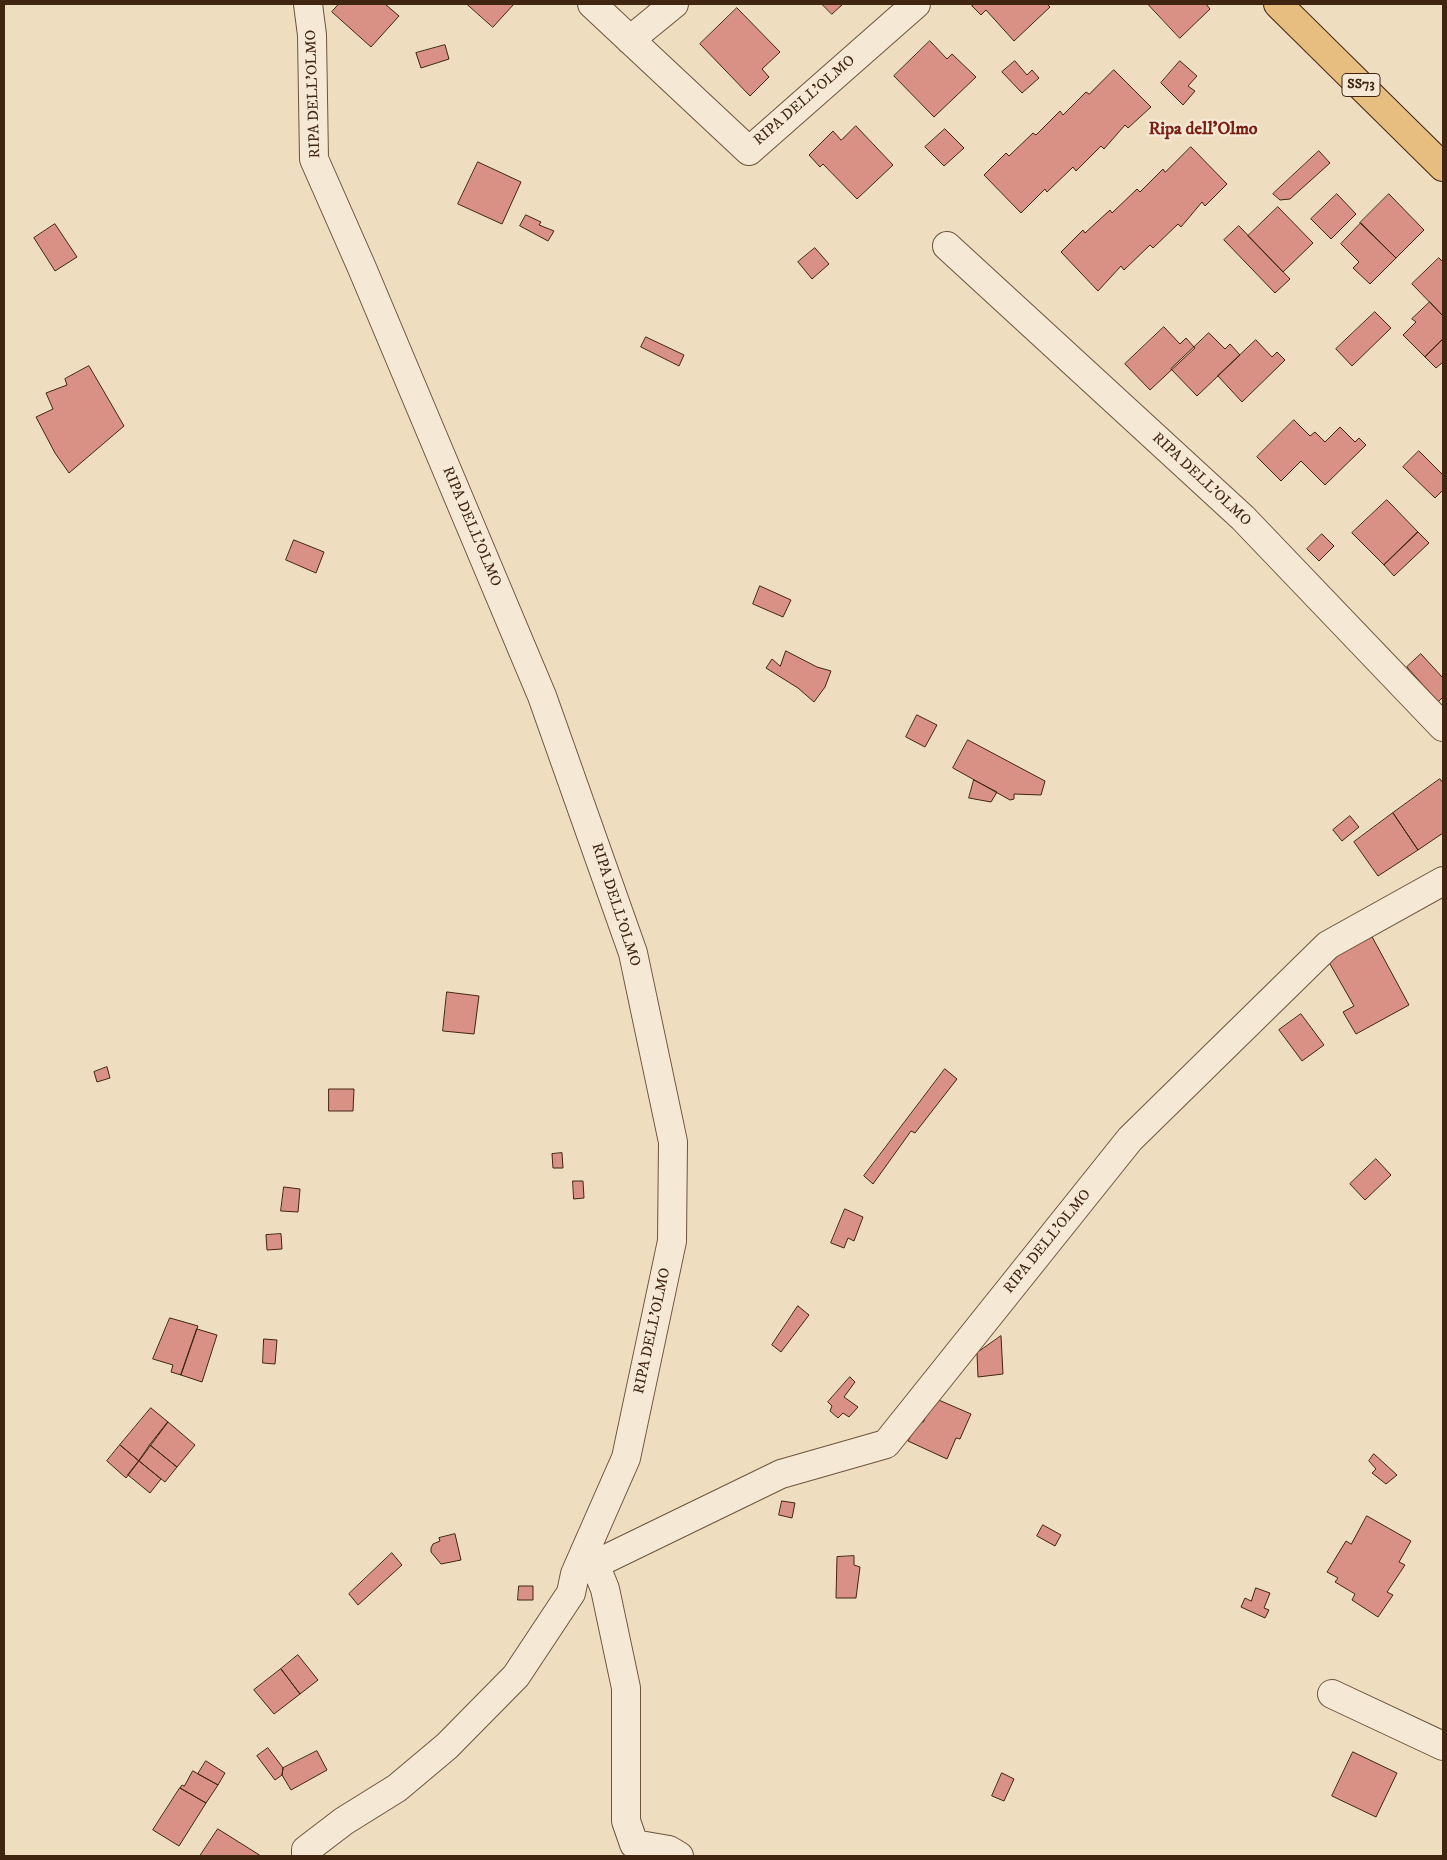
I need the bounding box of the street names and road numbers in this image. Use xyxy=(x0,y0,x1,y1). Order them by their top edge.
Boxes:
street label: RIPA DELL'OLMO xyxy=(303,29,325,159)
street label: RIPA DELL'OLMO xyxy=(751,52,859,150)
road number: SS73 xyxy=(1342,74,1380,96)
street label: RIPA DELL'OLMO xyxy=(1148,430,1254,530)
street label: RIPA DELL'OLMO xyxy=(438,464,504,590)
street label: RIPA DELL'OLMO xyxy=(587,841,643,969)
street label: RIPA DELL'OLMO xyxy=(1001,1186,1095,1298)
street label: RIPA DELL'OLMO xyxy=(631,1266,675,1396)

